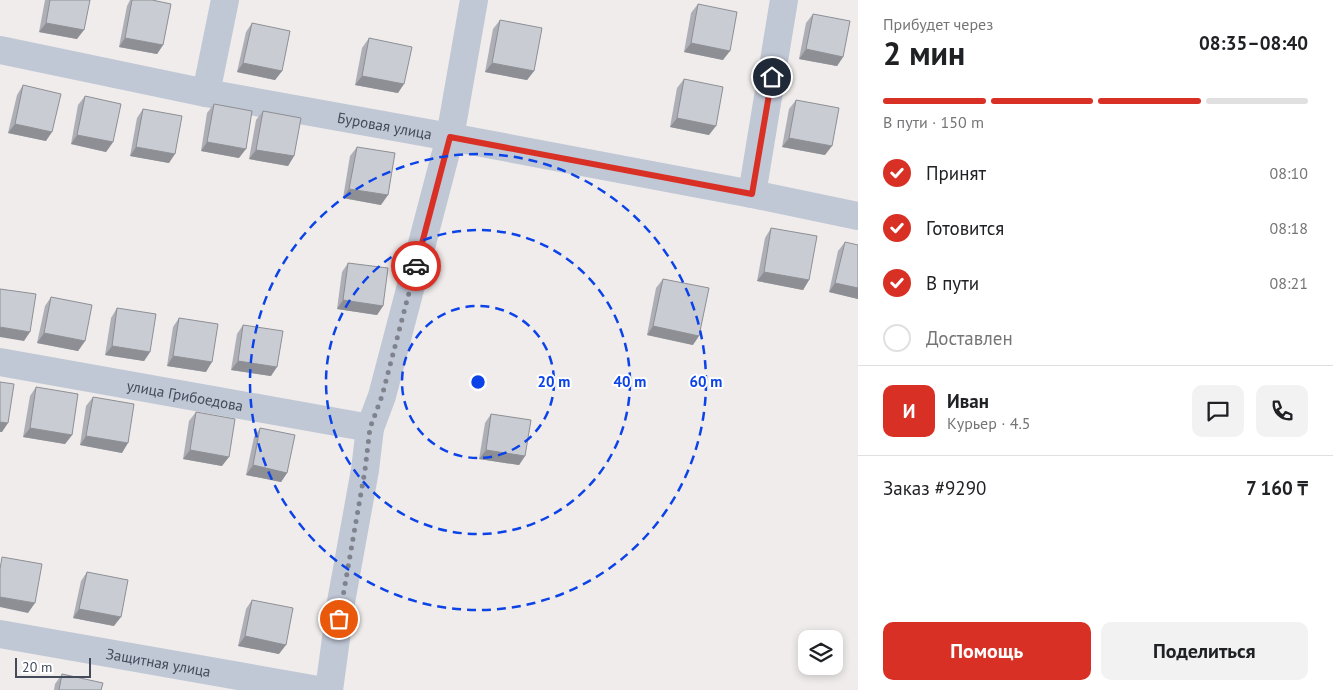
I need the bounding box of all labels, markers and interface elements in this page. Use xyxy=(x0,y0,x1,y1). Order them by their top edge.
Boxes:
text: Прибудет через xyxy=(883,14,993,34)
text: 08:35–08:40 xyxy=(1199,31,1308,55)
text: 2 мин xyxy=(883,32,965,74)
pin xyxy=(751,56,793,98)
icon: home xyxy=(758,63,786,91)
street label: Буровая улица xyxy=(336,107,433,143)
text: В пути · 150 m xyxy=(883,112,984,132)
icon: check xyxy=(883,159,911,187)
text: Принят xyxy=(926,161,986,185)
text: 08:10 xyxy=(1270,163,1308,183)
icon: check xyxy=(883,214,911,242)
text: Готовится xyxy=(926,216,1004,240)
text: 08:18 xyxy=(1270,218,1308,238)
courier xyxy=(391,241,441,291)
icon: car xyxy=(402,252,430,280)
icon: check xyxy=(883,269,911,297)
text: В пути xyxy=(926,271,979,295)
text: 08:21 xyxy=(1270,273,1308,293)
text: Доставлен xyxy=(926,326,1013,350)
text: 20 m xyxy=(538,372,570,391)
text: 40 m xyxy=(614,372,646,391)
text: 60 m xyxy=(690,372,722,391)
centre of rings xyxy=(469,373,487,391)
street label: улица Грибоедова xyxy=(125,375,245,415)
button: chat xyxy=(1192,385,1244,437)
button: phone xyxy=(1256,385,1308,437)
text: Иван xyxy=(947,389,989,413)
text: И xyxy=(903,399,915,423)
text: Курьер · 4.5 xyxy=(947,413,1031,433)
text: Заказ #9290 xyxy=(883,476,986,500)
text: 7 160 ₸ xyxy=(1246,476,1308,500)
pin xyxy=(318,598,360,640)
icon: bag xyxy=(325,605,353,633)
button: Помощь xyxy=(883,622,1091,680)
button: Поделиться xyxy=(1101,622,1308,680)
map controls xyxy=(798,630,843,675)
button: layers xyxy=(798,630,843,675)
street label: Защитная улица xyxy=(105,643,212,680)
scale bar xyxy=(15,655,91,678)
text: 20 m xyxy=(22,658,52,676)

